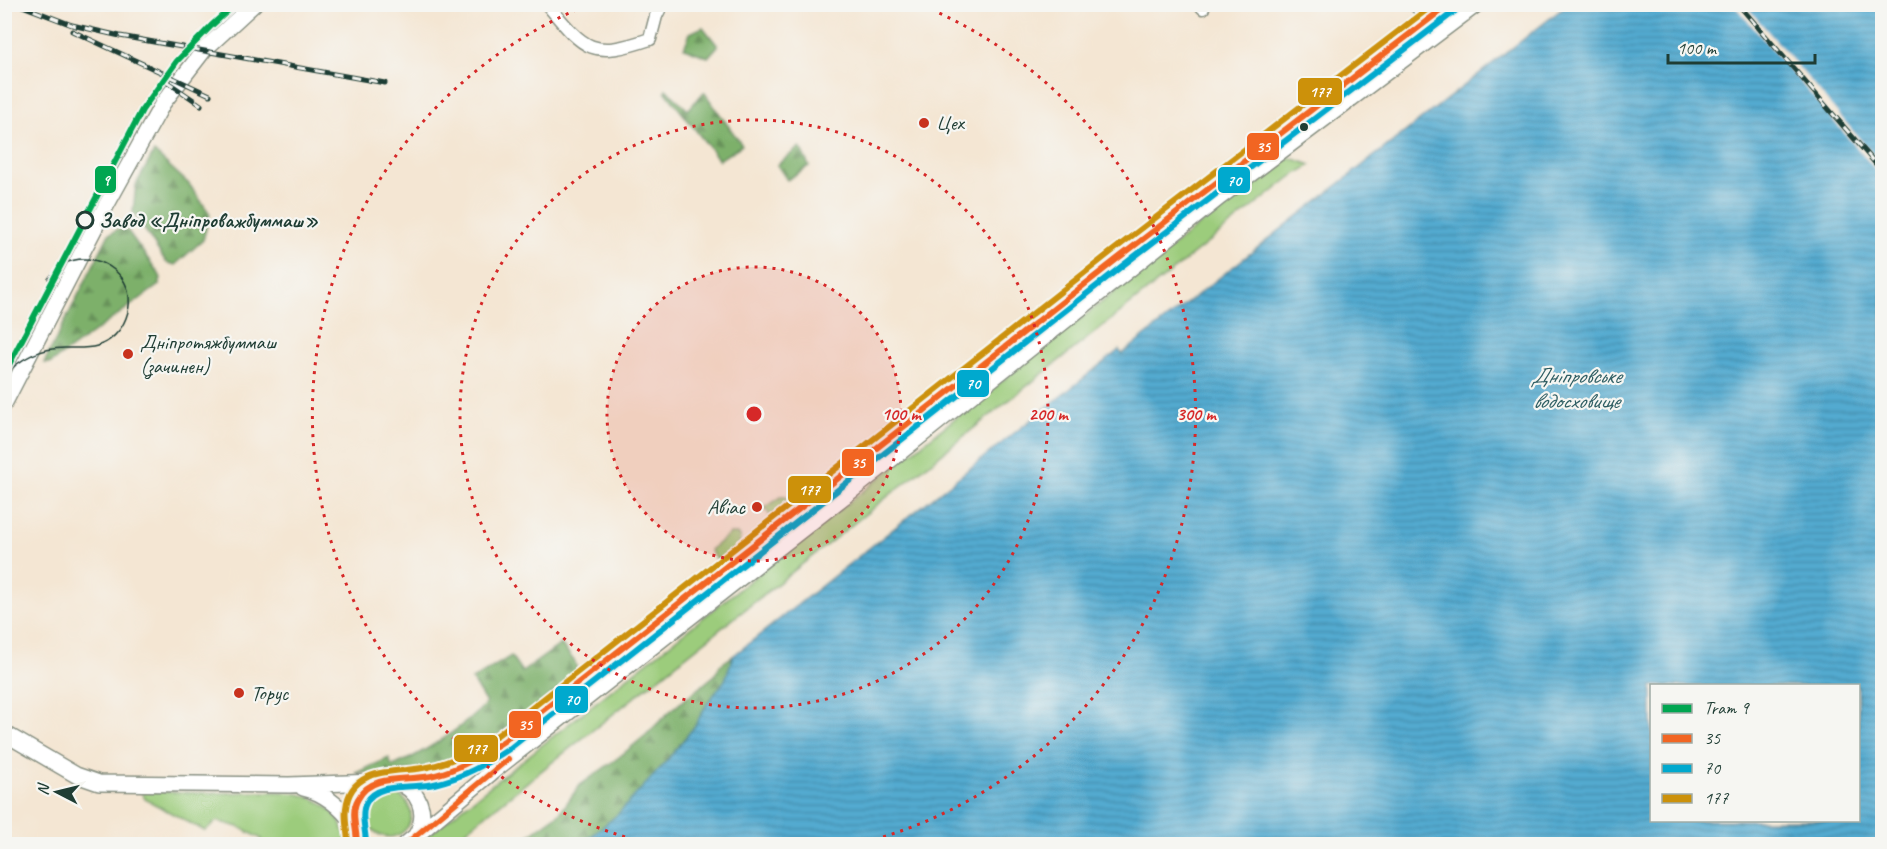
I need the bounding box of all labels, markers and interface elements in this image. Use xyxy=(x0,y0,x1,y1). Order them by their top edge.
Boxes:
scale bar xyxy=(1668,27,1815,65)
text: 100 m xyxy=(1677,37,1718,59)
line badge: 177 xyxy=(1297,77,1343,106)
text: 177 xyxy=(1309,82,1333,102)
place label: Цех xyxy=(936,110,965,136)
marker: Цех xyxy=(917,116,931,130)
unlabelled marker xyxy=(1298,121,1310,133)
line badge: 35 xyxy=(1246,132,1280,161)
text: 35 xyxy=(1256,137,1272,157)
line badge: 9 xyxy=(94,165,117,194)
line badge: 70 xyxy=(1217,166,1251,194)
text: 9 xyxy=(102,170,111,190)
text: 70 xyxy=(1227,171,1243,191)
place label: Завод «Дніпроважбуммаш» xyxy=(99,207,318,233)
marker: Завод «Дніпроважбуммаш» xyxy=(76,211,94,229)
place label: Дніпротяжбуммаш (зачинен) xyxy=(140,329,278,380)
marker: Дніпротяжбуммаш (зачинен) xyxy=(121,347,135,361)
water label: Дніпровське водосховище xyxy=(1530,362,1625,415)
line badge: 70 xyxy=(956,369,990,398)
text: 70 xyxy=(966,374,982,394)
text: 100 m xyxy=(882,403,922,425)
text: 200 m xyxy=(1029,403,1069,425)
text: 300 m xyxy=(1177,403,1217,425)
centre of rings xyxy=(744,404,764,424)
line badge: 35 xyxy=(841,448,875,477)
text: 35 xyxy=(851,453,867,473)
line badge: 177 xyxy=(787,475,832,504)
text: 177 xyxy=(798,480,822,500)
place label: Авіас xyxy=(707,494,747,520)
marker: Авіас xyxy=(750,500,764,514)
place label: Торус xyxy=(251,680,290,706)
legend xyxy=(1650,684,1860,822)
line badge: 70 xyxy=(554,685,589,714)
marker: Торус xyxy=(232,686,246,700)
text: 70 xyxy=(565,690,581,710)
text: Tram 9 xyxy=(1704,697,1750,719)
line badge: 35 xyxy=(508,710,542,739)
text: 35 xyxy=(518,715,534,735)
text: 35 xyxy=(1704,727,1721,749)
line badge: 177 xyxy=(453,734,499,763)
text: 177 xyxy=(465,739,489,759)
text: 70 xyxy=(1704,757,1722,779)
north arrow xyxy=(27,762,87,822)
text: N xyxy=(33,781,54,796)
text: 177 xyxy=(1704,787,1729,809)

